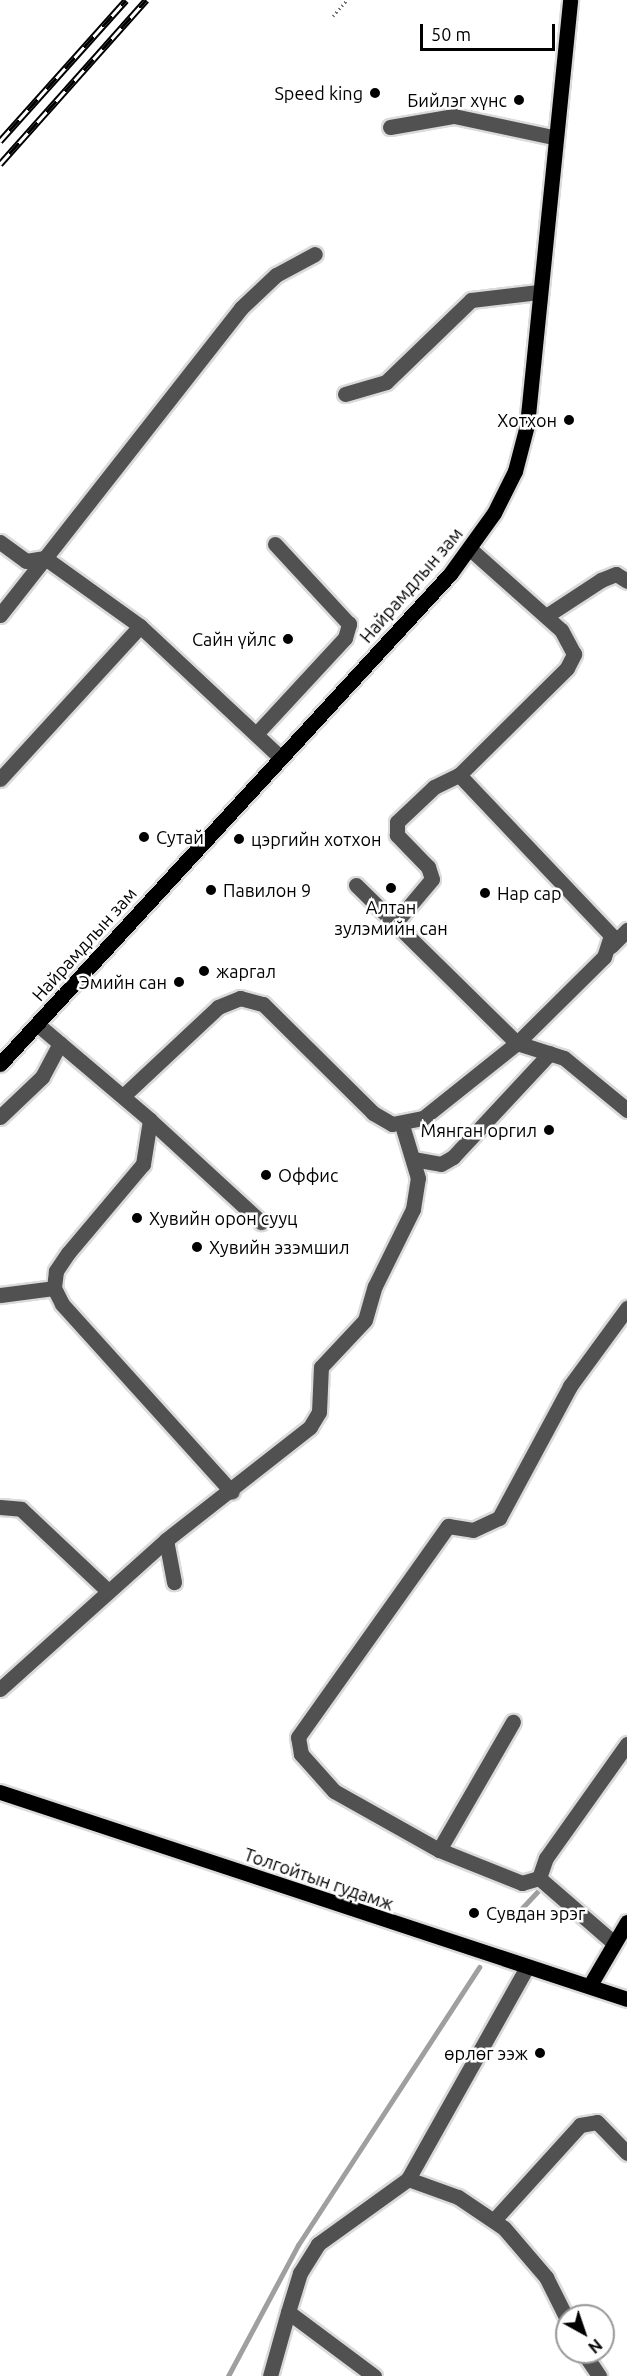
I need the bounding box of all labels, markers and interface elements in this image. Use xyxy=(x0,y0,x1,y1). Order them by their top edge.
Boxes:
scale bar xyxy=(423,12,558,50)
text: 50 m xyxy=(431,24,471,44)
place label: Speed king xyxy=(274,82,363,104)
marker: Speed king xyxy=(368,86,382,100)
place label: Бийлэг хүнс xyxy=(407,89,507,111)
marker: Бийлэг хүнс xyxy=(512,93,526,107)
place label: Хотхон xyxy=(497,409,557,431)
marker: Хотхон xyxy=(562,413,576,427)
street label: Найрамдлын зам xyxy=(355,523,467,647)
place label: Сайн үйлс xyxy=(192,628,276,650)
marker: Сайн үйлс xyxy=(281,632,295,646)
place label: Сутай xyxy=(156,826,204,848)
place label: цэргийн хотхон xyxy=(251,828,382,850)
marker: Сутай xyxy=(137,830,151,844)
marker: цэргийн хотхон xyxy=(232,832,246,846)
place label: Павилон 9 xyxy=(223,879,311,901)
marker: Алтан зулэмийн сан xyxy=(384,881,398,895)
place label: Нар сар xyxy=(497,882,562,904)
street label: Найрамдлын зам xyxy=(27,883,141,1005)
marker: Павилон 9 xyxy=(204,883,218,897)
marker: Нар сар xyxy=(478,886,492,900)
place label: Алтан зулэмийн сан xyxy=(334,897,448,940)
place label: жаргал xyxy=(216,960,276,982)
marker: жаргал xyxy=(197,964,211,978)
place label: Эмийн сан xyxy=(79,971,167,993)
marker: Эмийн сан xyxy=(172,975,186,989)
place label: Мянган оргил xyxy=(421,1119,537,1141)
marker: Мянган оргил xyxy=(542,1123,556,1137)
place label: Оффис xyxy=(278,1164,338,1186)
marker: Оффис xyxy=(259,1168,273,1182)
place label: Хувийн орон сууц xyxy=(149,1207,298,1229)
marker: Хувийн орон сууц xyxy=(130,1211,144,1225)
place label: Хувийн эзэмшил xyxy=(209,1236,349,1258)
marker: Хувийн эзэмшил xyxy=(190,1240,204,1254)
street label: Толгойтын гудамж xyxy=(241,1843,397,1915)
place label: Сувдан эрэг xyxy=(486,1902,585,1924)
marker: Сувдан эрэг xyxy=(467,1906,481,1920)
place label: өрлөг ээж xyxy=(444,2042,528,2064)
marker: өрлөг ээж xyxy=(533,2046,547,2060)
north arrow xyxy=(555,2304,615,2364)
text: N xyxy=(585,2336,606,2357)

